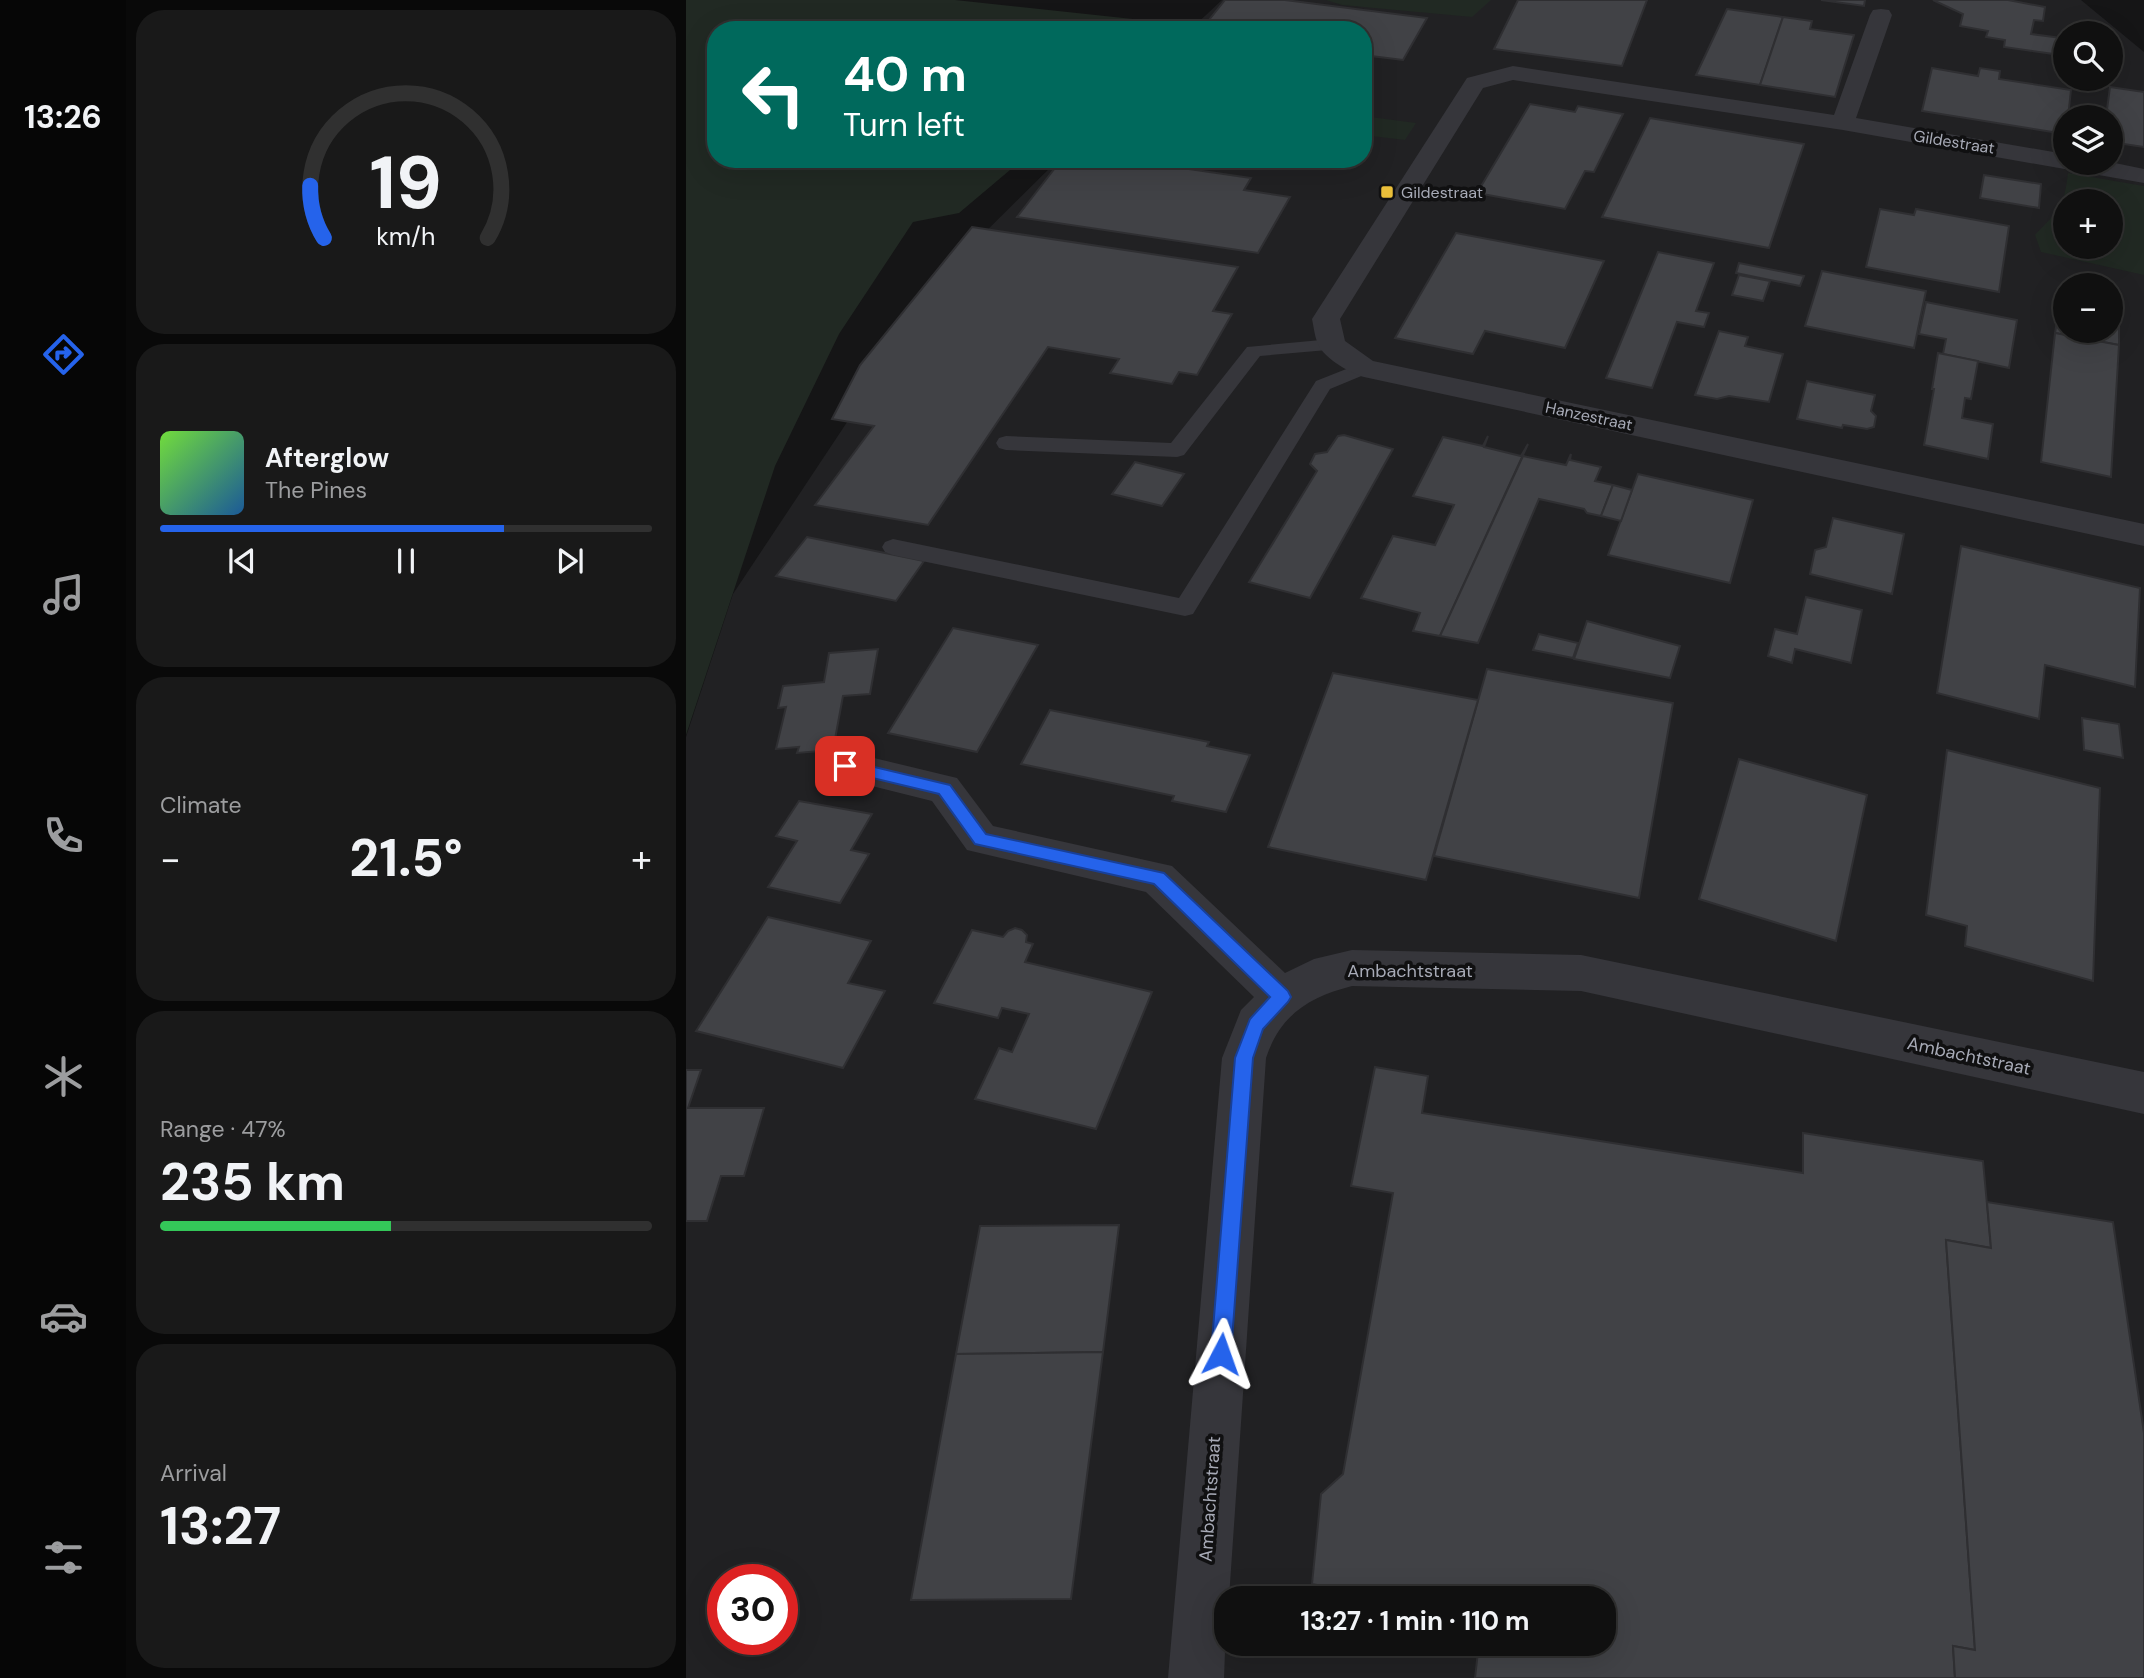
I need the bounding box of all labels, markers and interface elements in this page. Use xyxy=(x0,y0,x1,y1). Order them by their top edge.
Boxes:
map controls xyxy=(2053,21,2123,343)
button: search xyxy=(2053,21,2123,91)
text: 40 m xyxy=(843,42,967,106)
icon: left xyxy=(728,49,819,140)
text: 13:26 xyxy=(24,96,102,138)
text: Turn left xyxy=(843,104,965,146)
button: layers xyxy=(2053,105,2123,175)
street label: Gildestraat xyxy=(1912,125,1996,159)
text: 19 xyxy=(370,136,442,231)
place label: Gildestraat xyxy=(1401,182,1483,203)
marker: Gildestraat xyxy=(1379,184,1395,200)
button: + xyxy=(2053,189,2123,259)
text: km/h xyxy=(376,220,436,253)
button: − xyxy=(2053,273,2123,343)
icon: directions xyxy=(39,330,88,379)
street label: Hanzestraat xyxy=(1544,397,1634,435)
text: Afterglow xyxy=(265,441,389,475)
text: The Pines xyxy=(265,475,367,505)
icon: previous xyxy=(223,542,261,580)
icon: pause xyxy=(387,542,425,580)
icon: next xyxy=(551,542,589,580)
icon: music xyxy=(39,570,88,619)
pin xyxy=(815,736,875,796)
icon: arrive xyxy=(826,747,864,785)
text: Climate xyxy=(160,790,242,820)
icon: phone xyxy=(39,811,88,860)
text: 21.5° xyxy=(349,824,463,892)
text: − xyxy=(160,834,181,884)
text: + xyxy=(631,834,652,884)
street label: Ambachtstraat xyxy=(1347,959,1473,983)
street label: Ambachtstraat xyxy=(1905,1031,2033,1081)
icon: climate xyxy=(39,1052,88,1101)
text: Range · 47% xyxy=(160,1114,286,1144)
text: 235 km xyxy=(160,1148,345,1216)
icon: car xyxy=(39,1292,88,1341)
position arrow xyxy=(1184,1317,1258,1391)
street label: Ambachtstraat xyxy=(1194,1436,1226,1562)
text: Arrival xyxy=(160,1458,227,1488)
text: 13:27 xyxy=(160,1492,281,1560)
icon: filters xyxy=(39,1533,88,1582)
speed limit sign: 30 xyxy=(707,1564,798,1655)
text: 13:27 · 1 min · 110 m xyxy=(1300,1604,1530,1638)

